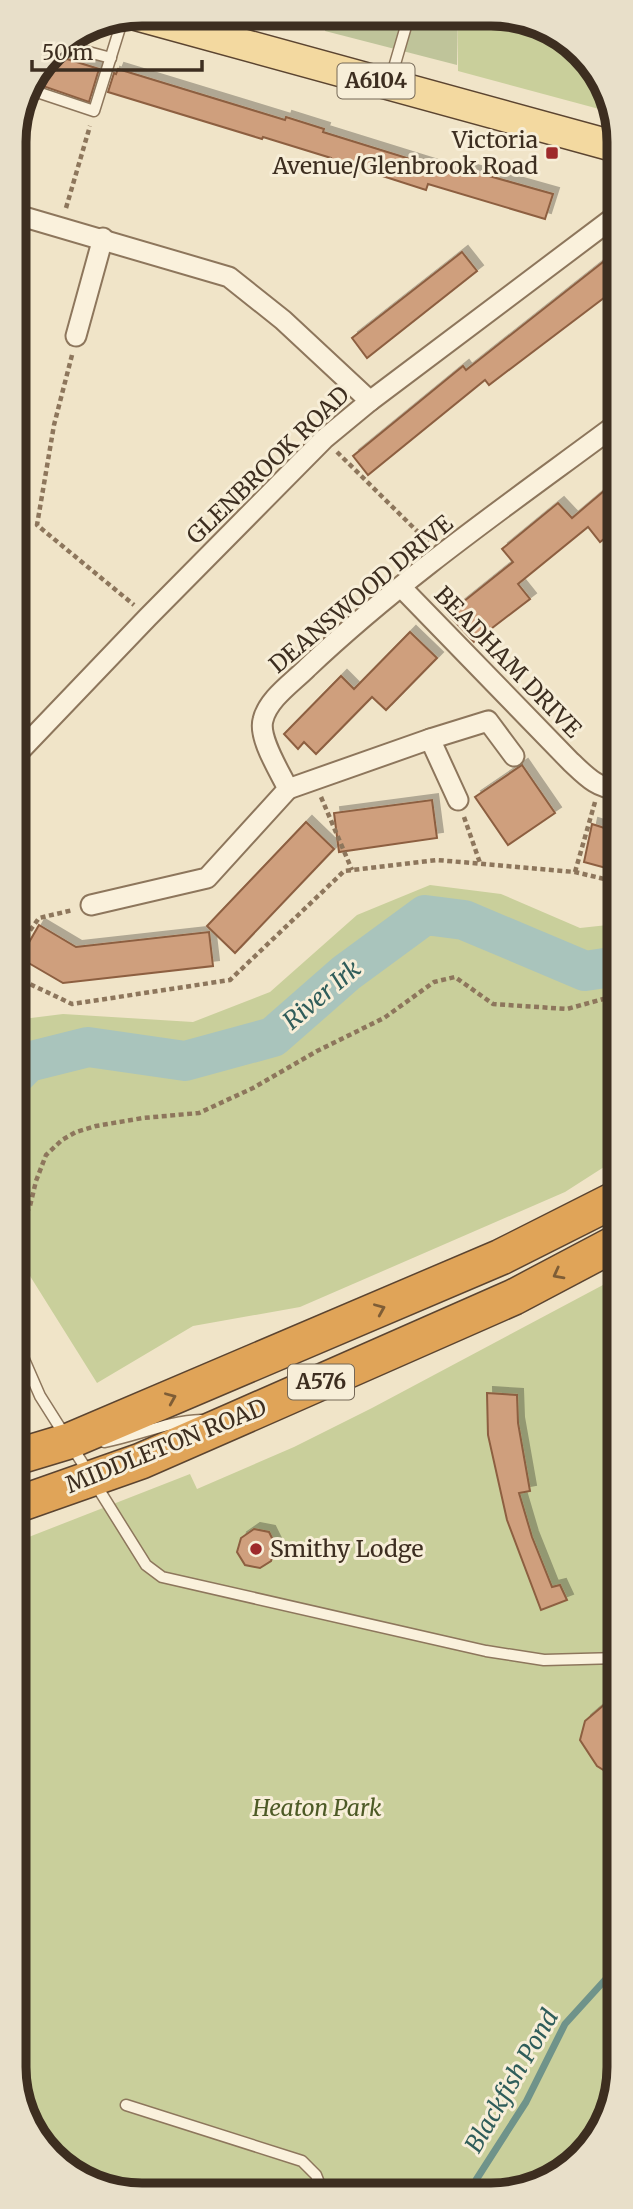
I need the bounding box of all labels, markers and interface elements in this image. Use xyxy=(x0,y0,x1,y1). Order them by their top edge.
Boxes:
scale bar xyxy=(32,28,201,72)
text: 50 m xyxy=(42,39,93,66)
road number: A6104 xyxy=(338,64,414,98)
place label: Victoria Avenue/Glenbrook Road xyxy=(271,125,538,180)
marker: Victoria Avenue/Glenbrook Road xyxy=(544,145,560,161)
street label: GLENBROOK ROAD xyxy=(180,380,355,550)
street label: DEANSWOOD DRIVE xyxy=(263,508,459,679)
street label: BEADHAM DRIVE xyxy=(429,580,588,744)
water label: River Irk xyxy=(276,953,367,1036)
one-way arrow xyxy=(552,1265,565,1279)
one-way arrow xyxy=(373,1303,385,1317)
road number: A576 xyxy=(288,1364,354,1400)
street label: MIDDLETON ROAD xyxy=(61,1392,271,1499)
one-way arrow xyxy=(164,1392,176,1406)
place label: Smithy Lodge xyxy=(270,1534,424,1563)
marker: Smithy Lodge xyxy=(248,1541,264,1557)
park label: Heaton Park xyxy=(251,1793,382,1822)
water label: Blackfish Pond xyxy=(458,2004,565,2158)

